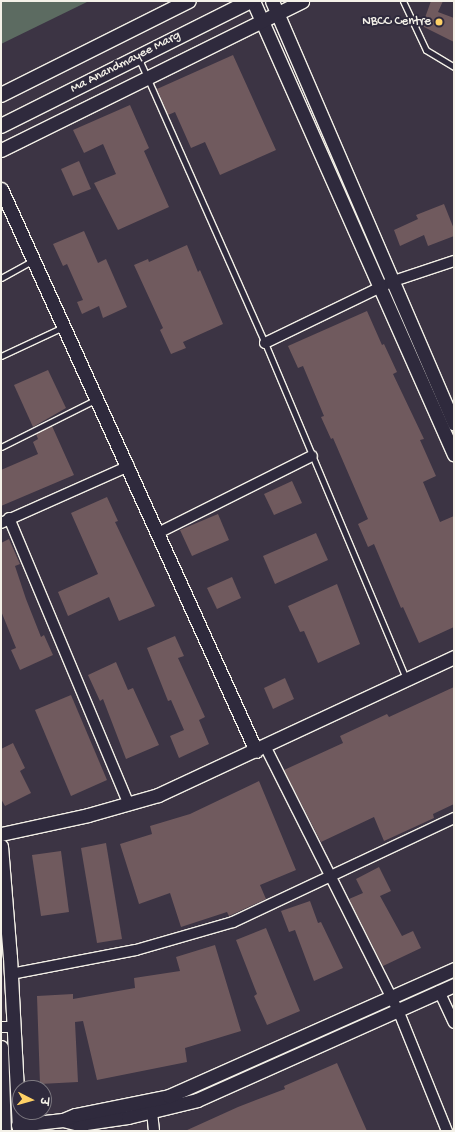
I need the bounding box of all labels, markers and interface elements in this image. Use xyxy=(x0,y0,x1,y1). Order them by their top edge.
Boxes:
place label: NBCC Centre xyxy=(362,14,431,30)
marker: NBCC Centre xyxy=(434,17,444,27)
street label: Ma Anandmayee Marg xyxy=(68,28,184,98)
north arrow xyxy=(12,1080,52,1120)
text: उ xyxy=(37,1097,49,1105)

